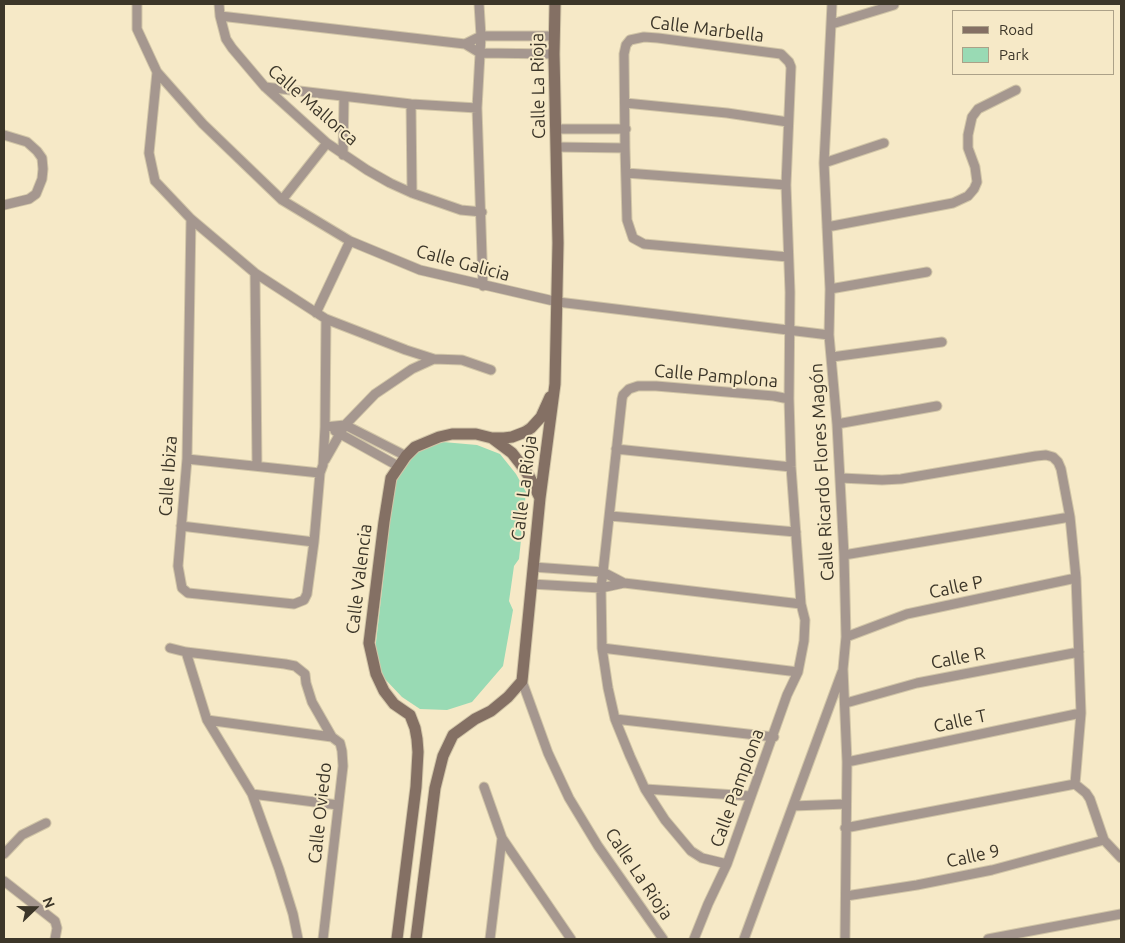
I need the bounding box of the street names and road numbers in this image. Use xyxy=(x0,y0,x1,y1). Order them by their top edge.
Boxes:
street label: Calle Marbella xyxy=(649,11,765,47)
street label: Calle La Rioja xyxy=(526,33,550,139)
street label: Calle Mallorca xyxy=(263,60,363,150)
street label: Calle Galicia xyxy=(414,240,512,286)
street label: Calle Pamplona xyxy=(653,360,779,392)
street label: Calle Ricardo Flores Magón xyxy=(805,362,839,582)
street label: Calle La Rioja xyxy=(507,434,541,542)
street label: Calle Ibiza xyxy=(154,435,182,517)
street label: Calle Valencia xyxy=(342,523,376,635)
street label: Calle P xyxy=(927,571,985,603)
street label: Calle R xyxy=(929,642,987,674)
street label: Calle T xyxy=(931,705,989,737)
street label: Calle Pamplona xyxy=(706,726,768,850)
street label: Calle Oviedo xyxy=(304,761,336,865)
street label: Calle La Rioja xyxy=(600,824,678,924)
street label: Calle 9 xyxy=(944,840,1002,872)

